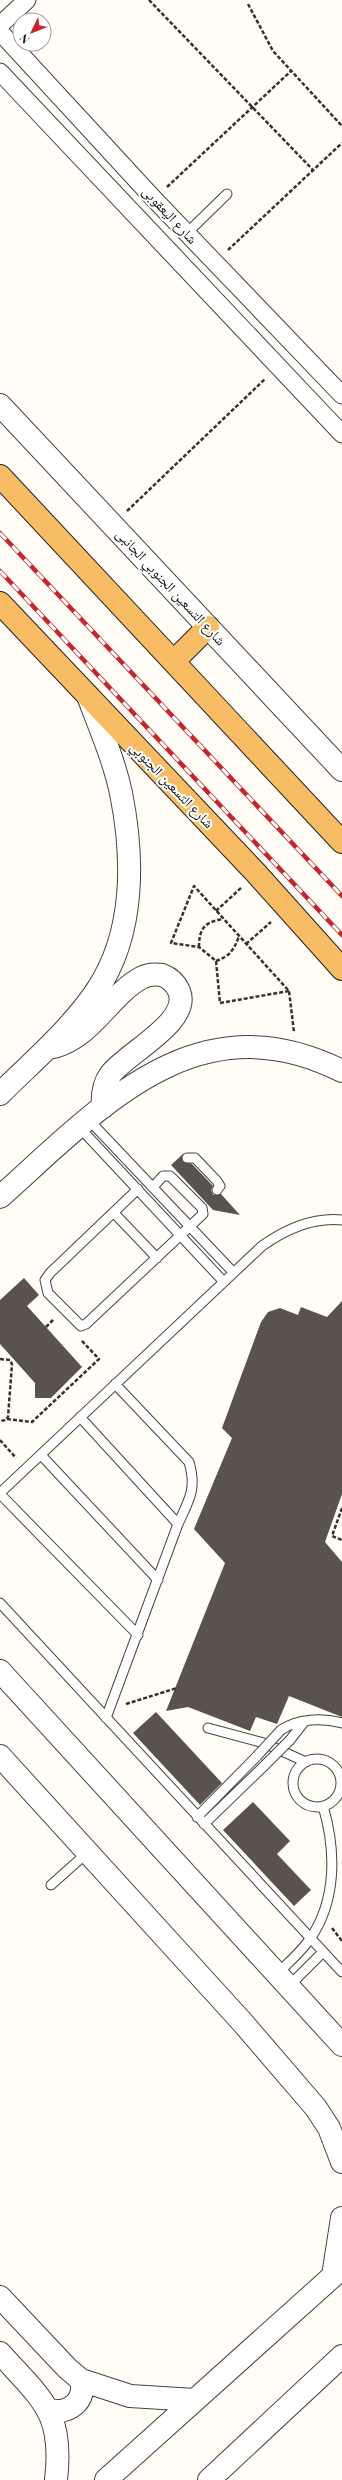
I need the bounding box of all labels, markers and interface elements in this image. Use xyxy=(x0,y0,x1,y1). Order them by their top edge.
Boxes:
north arrow xyxy=(12,12,52,52)
text: N xyxy=(16,31,33,47)
street label: شارع اليعقوبى xyxy=(138,182,202,248)
street label: شارع التسعين الجنوبي الجانبى xyxy=(110,524,231,651)
street label: شارع التسعين الجنوبي xyxy=(124,737,218,834)

